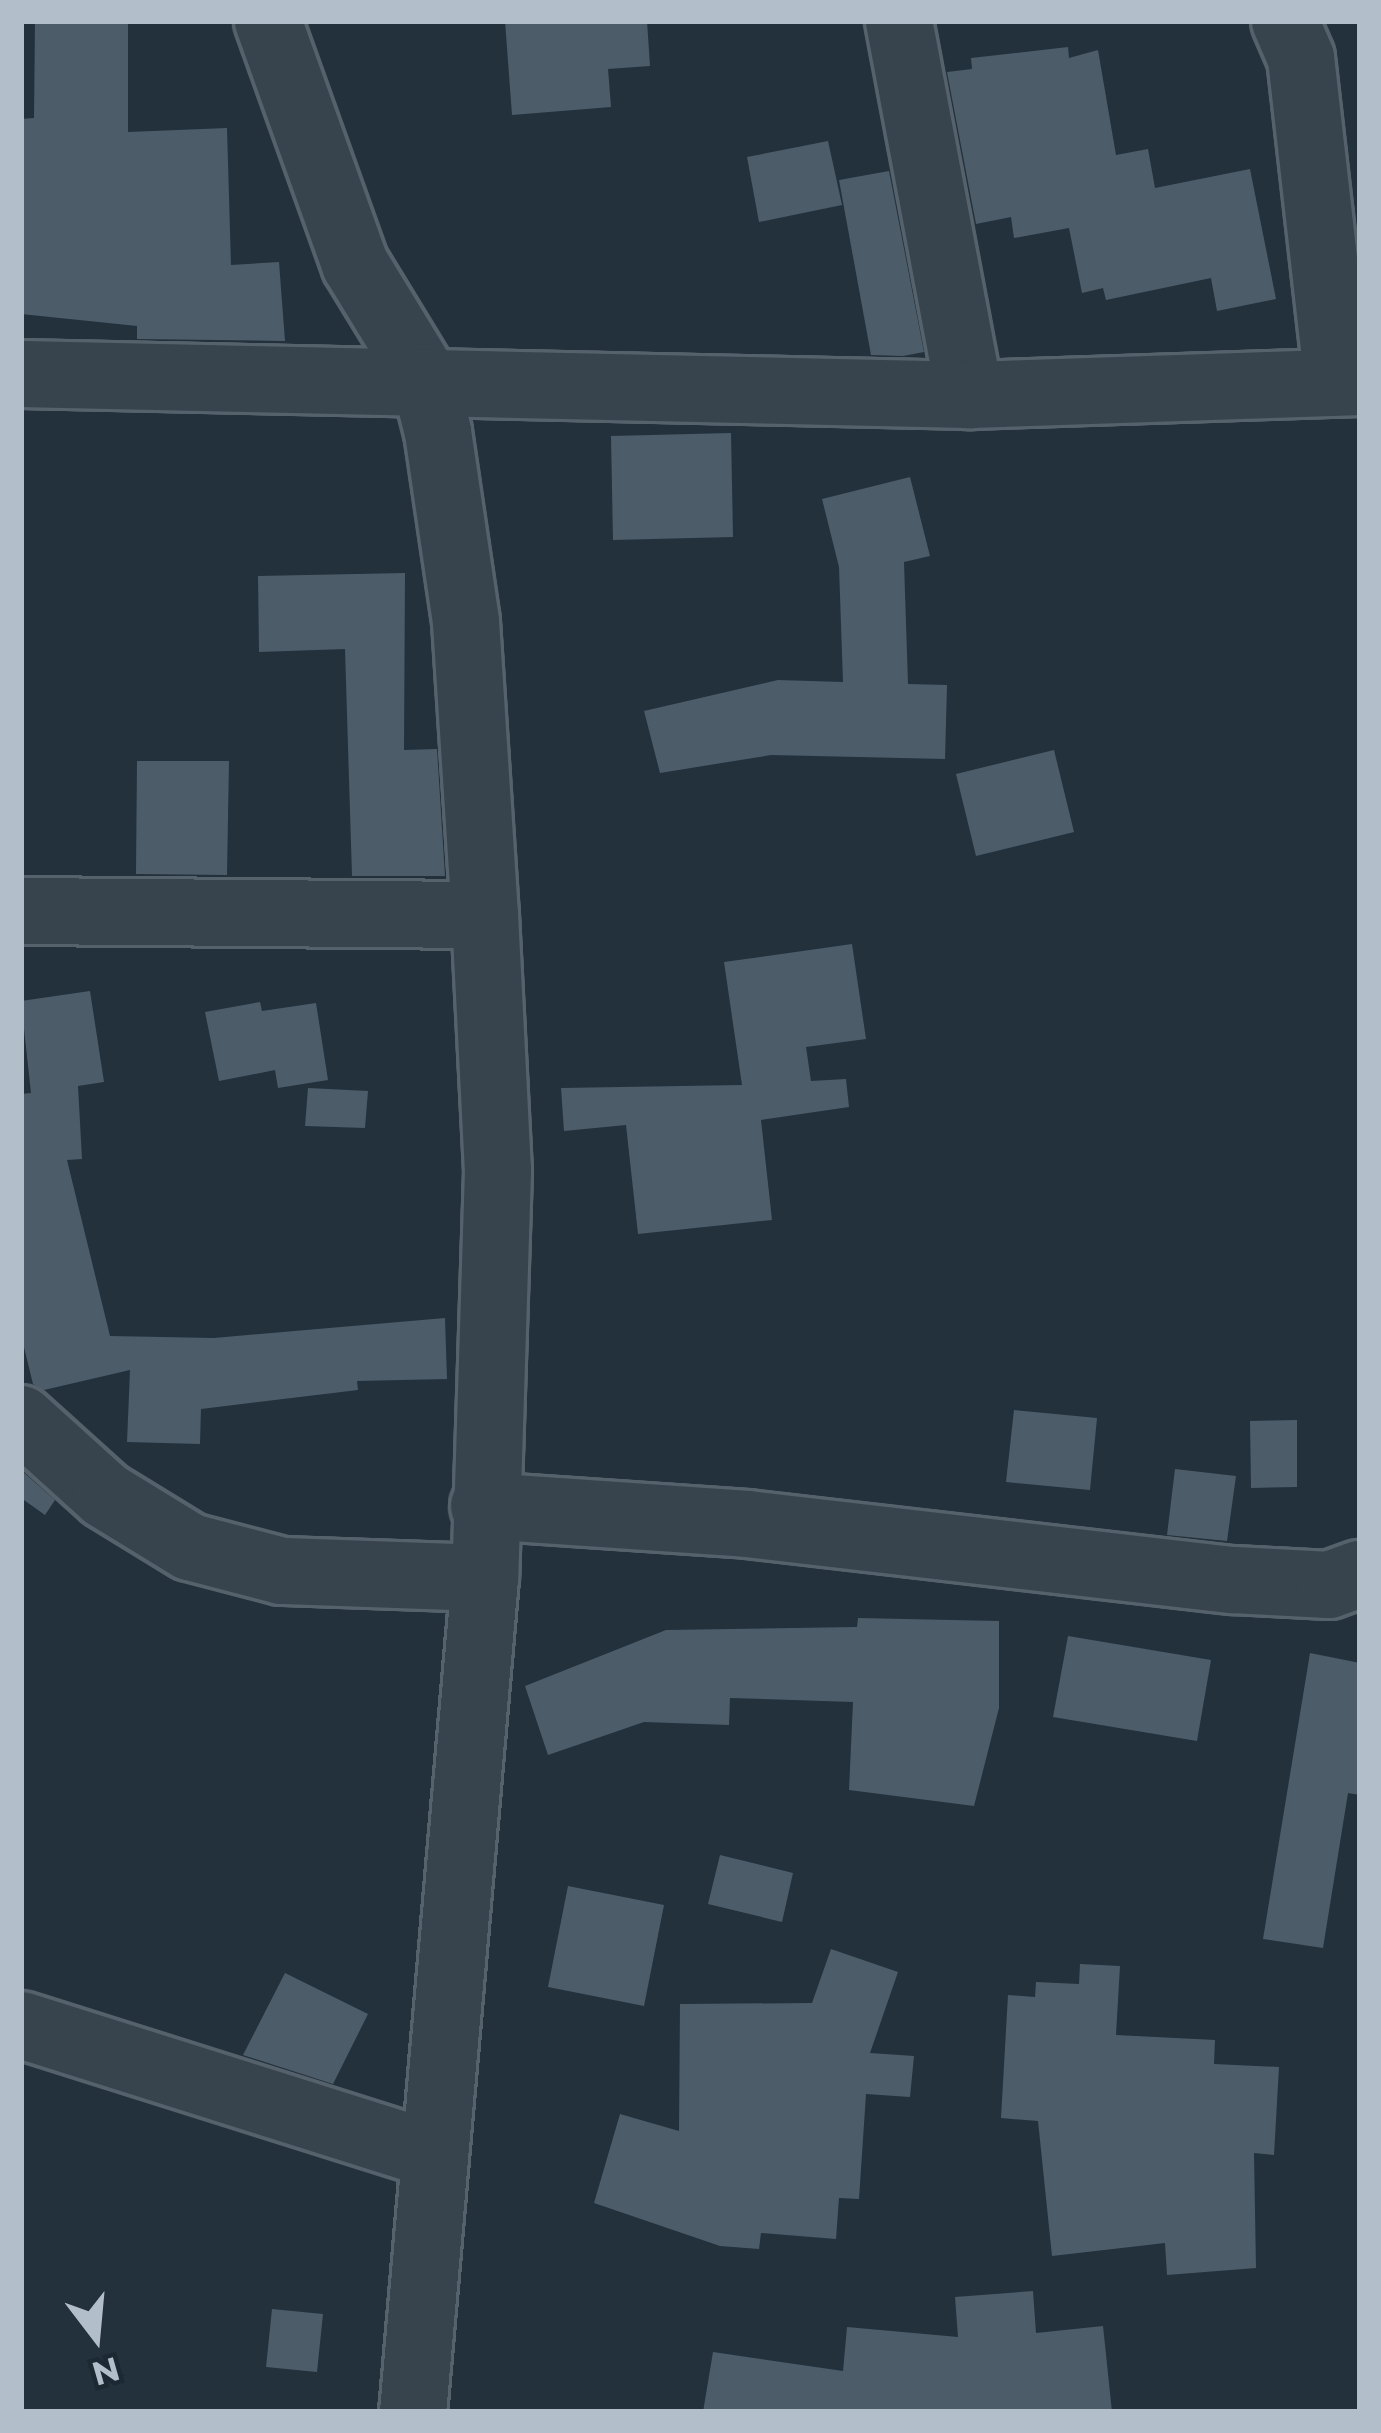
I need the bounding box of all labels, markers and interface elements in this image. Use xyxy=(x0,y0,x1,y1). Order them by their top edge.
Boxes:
north arrow xyxy=(36,2277,156,2397)
text: N xyxy=(88,2349,124,2395)

